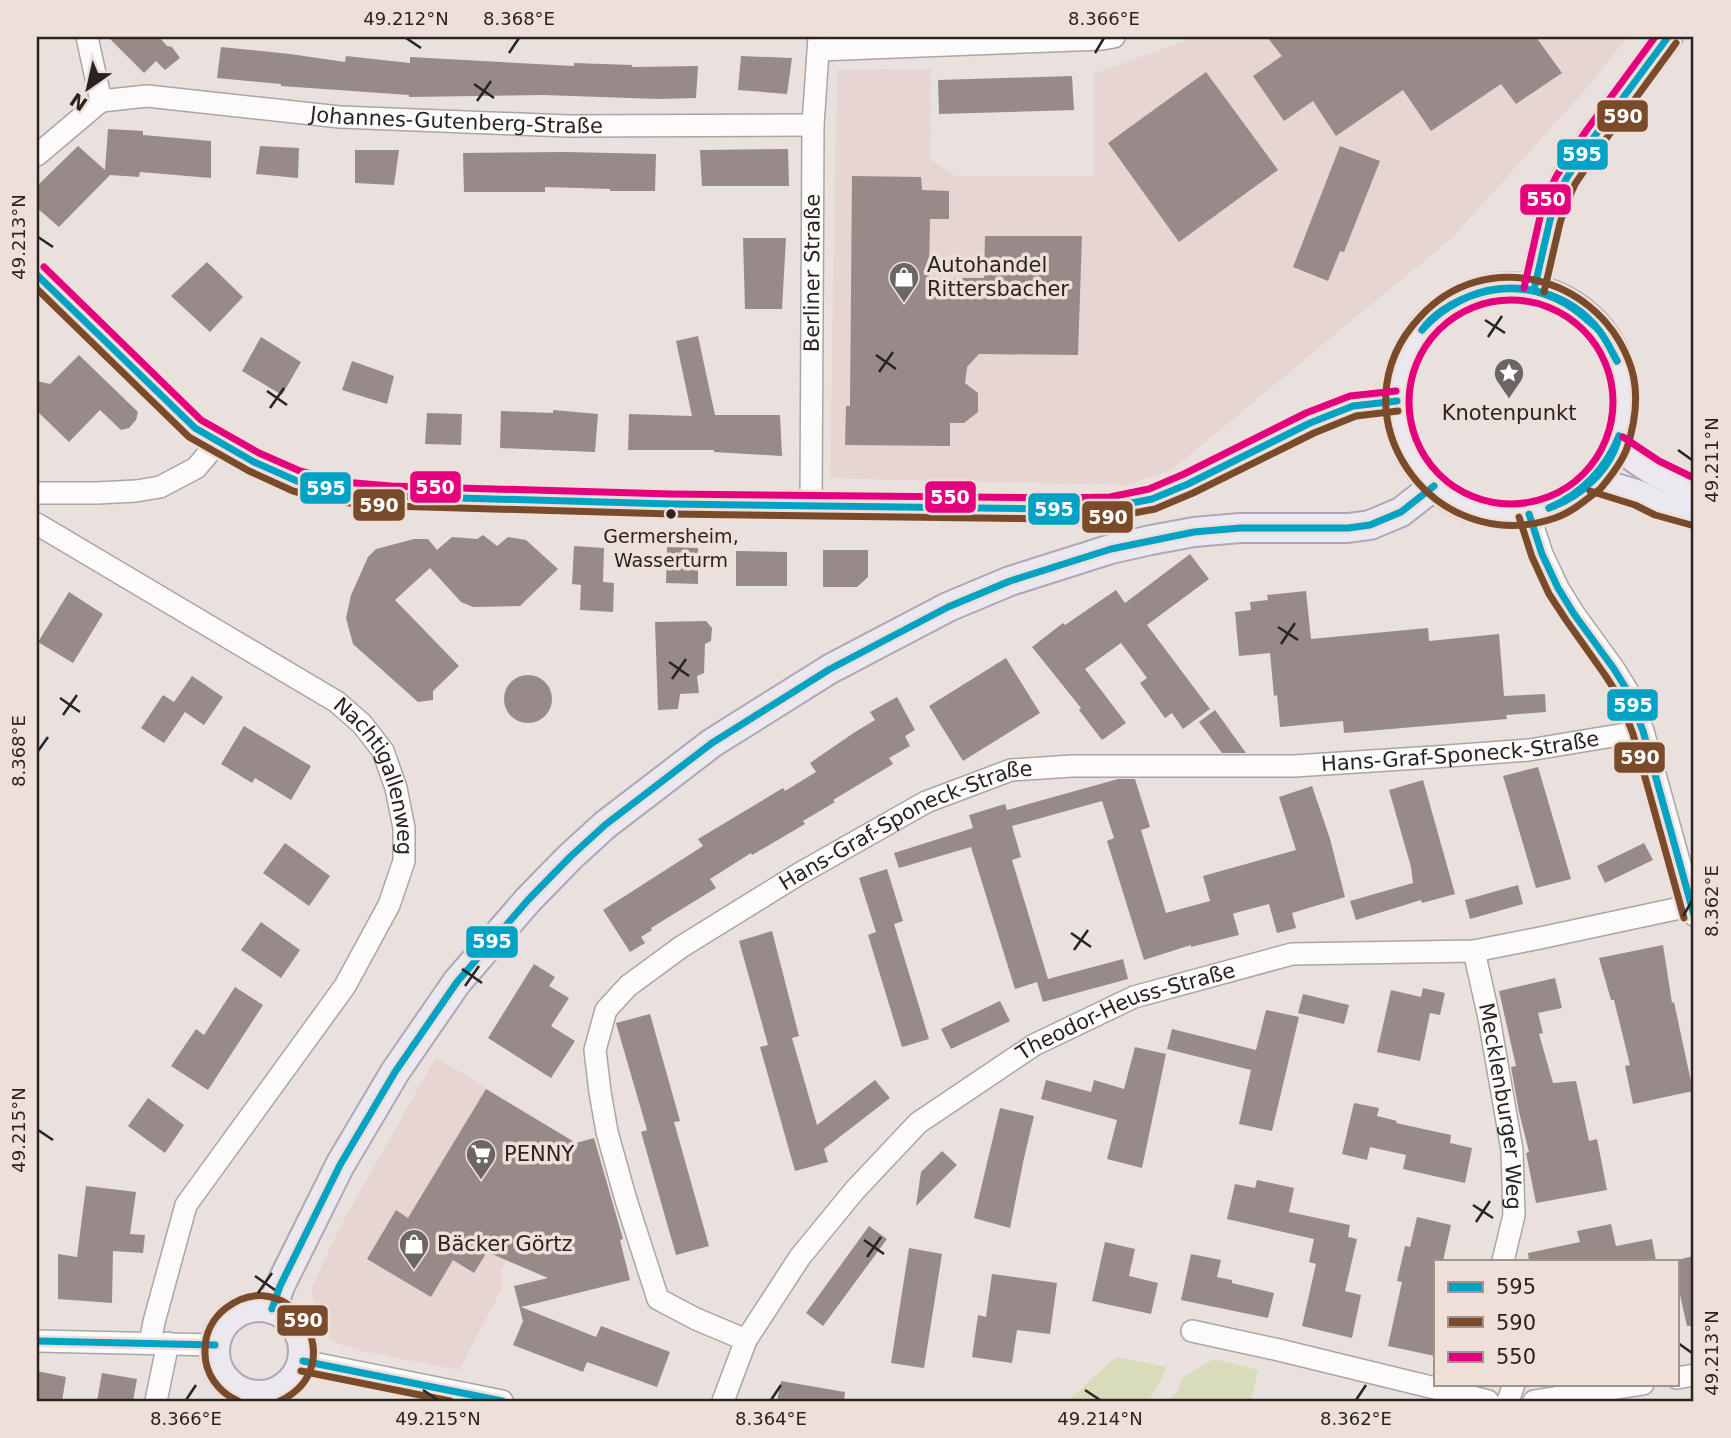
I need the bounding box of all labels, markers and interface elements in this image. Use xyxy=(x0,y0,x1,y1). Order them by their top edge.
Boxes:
text: 49.212°N xyxy=(363,8,449,29)
text: 8.368°E xyxy=(483,8,555,29)
text: 8.366°E xyxy=(1068,8,1140,29)
north arrow xyxy=(52,52,122,122)
text: N xyxy=(66,89,91,116)
line badge: 590 xyxy=(1596,99,1649,133)
street label: Johannes-Gutenberg-Straße xyxy=(307,102,603,138)
text: 590 xyxy=(1603,105,1643,127)
line badge: 595 xyxy=(1556,138,1609,171)
text: 595 xyxy=(1562,143,1602,165)
line badge: 550 xyxy=(1519,183,1572,216)
text: 550 xyxy=(1526,188,1566,210)
text: 49.213°N xyxy=(8,194,29,280)
street label: Berliner Straße xyxy=(800,194,825,352)
place label: Autohandel Rittersbacher xyxy=(927,253,1069,301)
shop icon: Autohandel Rittersbacher xyxy=(887,260,921,304)
place icon: Knotenpunkt xyxy=(1492,356,1526,400)
place label: Knotenpunkt xyxy=(1442,401,1576,425)
text: 49.211°N xyxy=(1701,417,1722,503)
line badge: 550 xyxy=(409,470,462,504)
line badge: 595 xyxy=(299,471,352,505)
text: 550 xyxy=(415,476,455,498)
text: 595 xyxy=(306,477,346,499)
line badge: 550 xyxy=(924,480,977,514)
text: 550 xyxy=(930,486,970,508)
line badge: 590 xyxy=(352,488,406,522)
line badge: 595 xyxy=(1027,492,1081,526)
text: 590 xyxy=(359,494,399,516)
text: 595 xyxy=(1034,498,1074,520)
line badge: 590 xyxy=(1081,500,1134,534)
text: 590 xyxy=(1088,506,1128,528)
marker: Germersheim, Wasserturm xyxy=(664,507,678,521)
place label: Germersheim, Wasserturm xyxy=(603,525,739,571)
line badge: 595 xyxy=(1606,688,1659,722)
street label: Nachtigallenweg xyxy=(329,693,416,855)
text: 595 xyxy=(1613,694,1653,716)
text: 8.368°E xyxy=(8,715,29,787)
street label: Hans-Graf-Sponeck-Straße xyxy=(1320,727,1601,776)
line badge: 590 xyxy=(1613,741,1666,774)
text: 590 xyxy=(1620,746,1660,768)
street label: Hans-Graf-Sponeck-Straße xyxy=(775,757,1033,895)
text: 8.362°E xyxy=(1701,865,1722,937)
line badge: 595 xyxy=(465,925,519,959)
text: 595 xyxy=(472,930,512,952)
street label: Theodor-Heuss-Straße xyxy=(1011,958,1238,1066)
street label: Mecklenburger Weg xyxy=(1474,1001,1526,1210)
text: 49.215°N xyxy=(8,1087,29,1173)
supermarket icon: PENNY xyxy=(464,1137,498,1181)
place label: PENNY xyxy=(504,1142,574,1166)
shop icon: Bäcker Görtz xyxy=(397,1227,431,1271)
place label: Bäcker Görtz xyxy=(437,1232,572,1256)
legend xyxy=(1434,1260,1678,1386)
text: 595 xyxy=(1496,1275,1536,1299)
line badge: 590 xyxy=(276,1304,329,1337)
text: 590 xyxy=(283,1309,323,1331)
text: 49.213°N xyxy=(1701,1310,1722,1396)
text: 590 xyxy=(1496,1311,1536,1335)
text: 550 xyxy=(1496,1345,1536,1369)
text: 8.366°E xyxy=(150,1408,222,1429)
text: 49.215°N xyxy=(395,1408,481,1429)
text: 8.364°E xyxy=(735,1408,807,1429)
text: 49.214°N xyxy=(1057,1408,1143,1429)
text: 8.362°E xyxy=(1320,1408,1392,1429)

